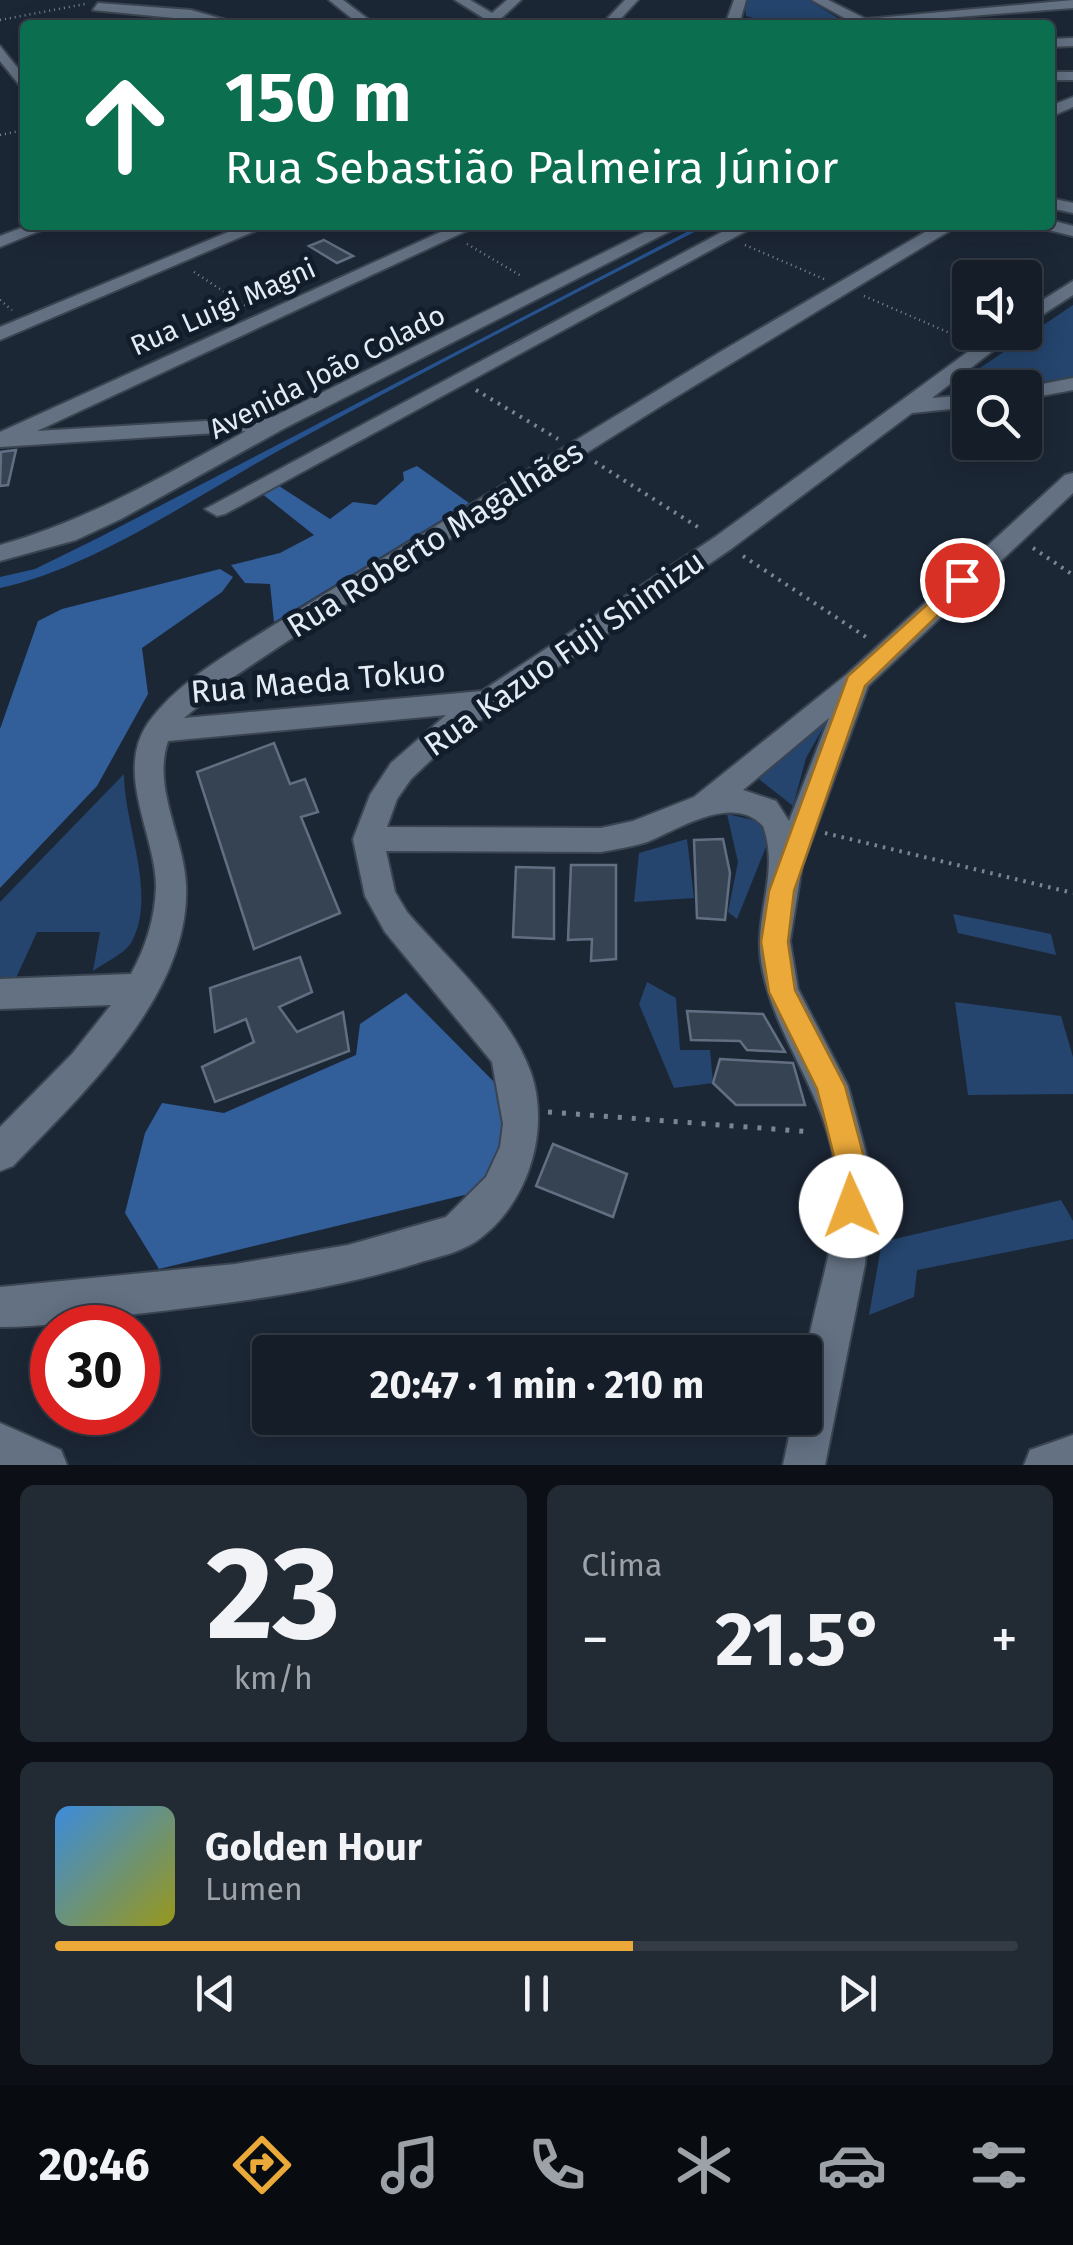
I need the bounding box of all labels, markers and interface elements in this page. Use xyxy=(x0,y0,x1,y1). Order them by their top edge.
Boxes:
text: 150 m xyxy=(225,56,412,140)
icon: ahead xyxy=(60,60,190,190)
text: Rua Sebastião Palmeira Júnior xyxy=(225,141,838,195)
street label: Rua Luigi Magni xyxy=(125,251,321,363)
map controls xyxy=(952,260,1042,460)
button: sound xyxy=(952,260,1042,350)
street label: Avenida João Colado xyxy=(204,298,450,446)
button: search xyxy=(952,370,1042,460)
street label: Rua Roberto Magalhães xyxy=(280,432,590,646)
pin xyxy=(920,538,1005,623)
street label: Rua Kazuo Fuji Shimizu xyxy=(417,542,711,764)
icon: arrive xyxy=(935,553,990,608)
street label: Rua Maeda Tokuo xyxy=(189,651,447,711)
position arrow xyxy=(799,1154,903,1258)
speed limit sign: 30 xyxy=(30,1305,160,1435)
text: 20:47 · 1 min · 210 m xyxy=(370,1362,704,1408)
text: 23 xyxy=(206,1516,340,1672)
text: Clima xyxy=(582,1546,662,1584)
text: 21.5° xyxy=(715,1595,884,1685)
text: − xyxy=(582,1607,609,1673)
text: + xyxy=(991,1607,1018,1673)
text: km/h xyxy=(234,1659,313,1697)
text: Golden Hour xyxy=(205,1824,422,1870)
text: Lumen xyxy=(205,1870,303,1908)
icon: previous xyxy=(188,1966,243,2021)
icon: pause xyxy=(509,1966,564,2021)
icon: next xyxy=(830,1966,885,2021)
icon: directions xyxy=(227,2130,297,2200)
icon: music xyxy=(375,2130,445,2200)
icon: phone xyxy=(522,2130,592,2200)
icon: climate xyxy=(669,2130,739,2200)
icon: car xyxy=(817,2130,887,2200)
icon: filters xyxy=(964,2130,1034,2200)
text: 20:46 xyxy=(39,2138,150,2192)

